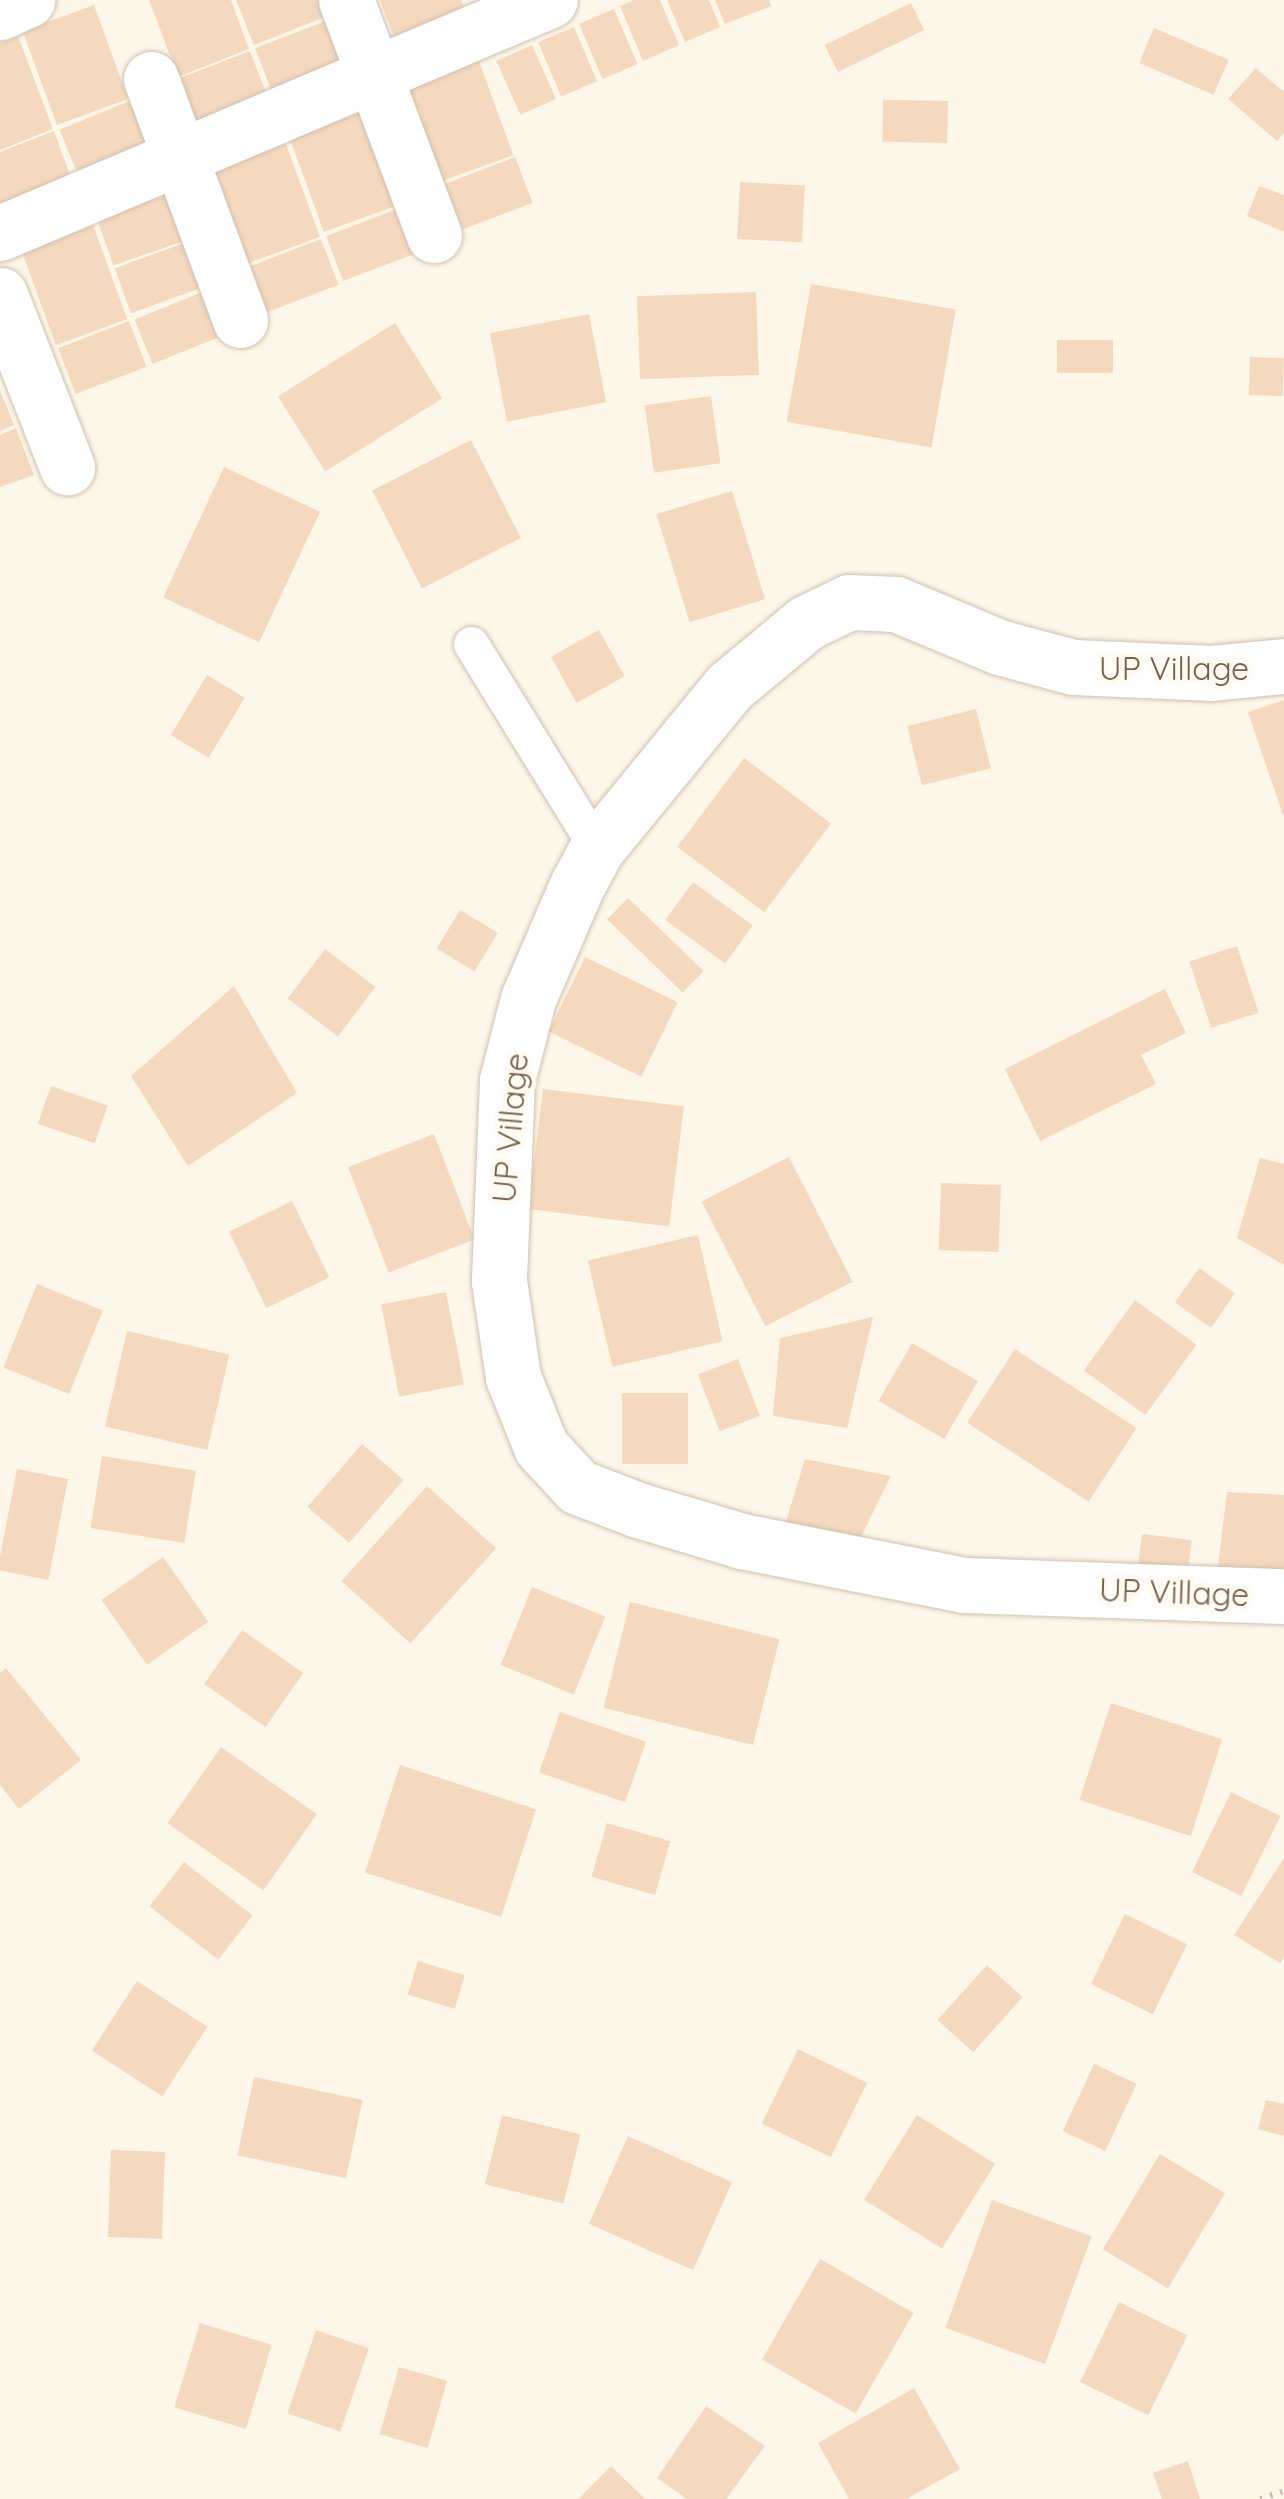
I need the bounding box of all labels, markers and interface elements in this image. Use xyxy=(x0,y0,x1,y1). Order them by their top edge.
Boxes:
street label: UP Village xyxy=(1099,649,1249,687)
street label: UP Village xyxy=(484,1051,536,1205)
street label: UP Village xyxy=(1098,1570,1250,1614)

